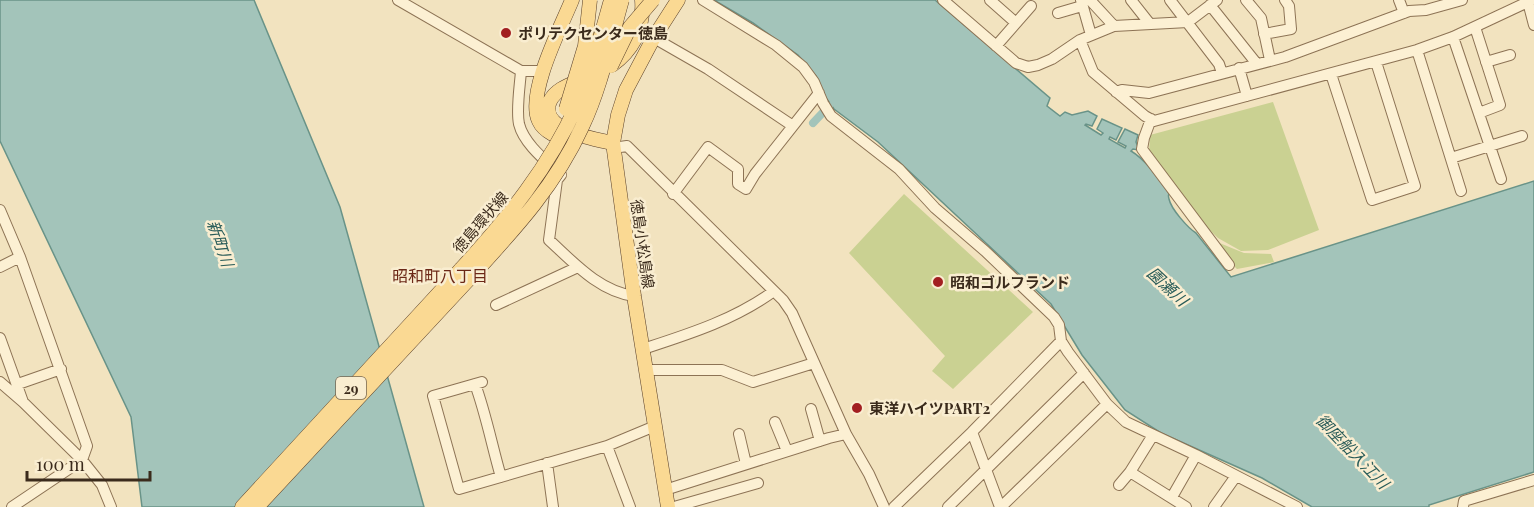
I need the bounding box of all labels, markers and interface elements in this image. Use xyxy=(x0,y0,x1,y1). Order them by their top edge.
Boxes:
place label: ポリテクセンター徳島 xyxy=(518,23,668,43)
marker: ポリテクセンター徳島 xyxy=(499,26,513,40)
street label: 徳島環状線 xyxy=(448,187,512,257)
street label: 徳島小松島線 xyxy=(627,198,659,290)
water label: 新町川 xyxy=(203,217,239,271)
water label: 園瀬川 xyxy=(1143,262,1194,311)
district label: 昭和町八丁目 xyxy=(392,265,488,286)
place label: 昭和ゴルフランド xyxy=(950,272,1070,292)
marker: 昭和ゴルフランド xyxy=(931,275,945,289)
road number: 29 xyxy=(336,377,366,399)
place label: 東洋ハイツPART2 xyxy=(869,398,991,418)
marker: 東洋ハイツPART2 xyxy=(850,401,864,415)
water label: 御座船入江川 xyxy=(1312,409,1395,494)
scale bar xyxy=(27,444,150,482)
text: 100 m xyxy=(36,452,85,476)

